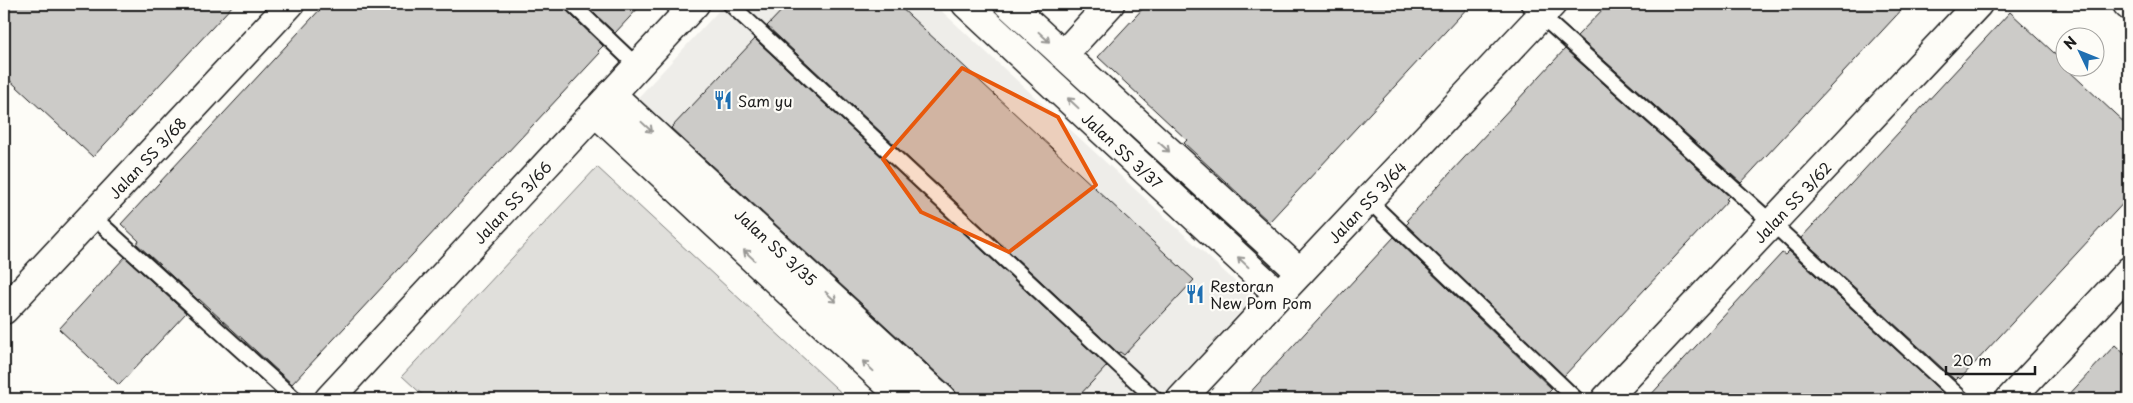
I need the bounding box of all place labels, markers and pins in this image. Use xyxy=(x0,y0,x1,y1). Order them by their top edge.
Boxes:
restaurant icon: Sam yu xyxy=(712,89,734,111)
place label: Sam yu xyxy=(738,89,792,112)
place label: Restoran New Pom Pom xyxy=(1210,274,1312,314)
restaurant icon: Restoran New Pom Pom xyxy=(1184,283,1206,305)

